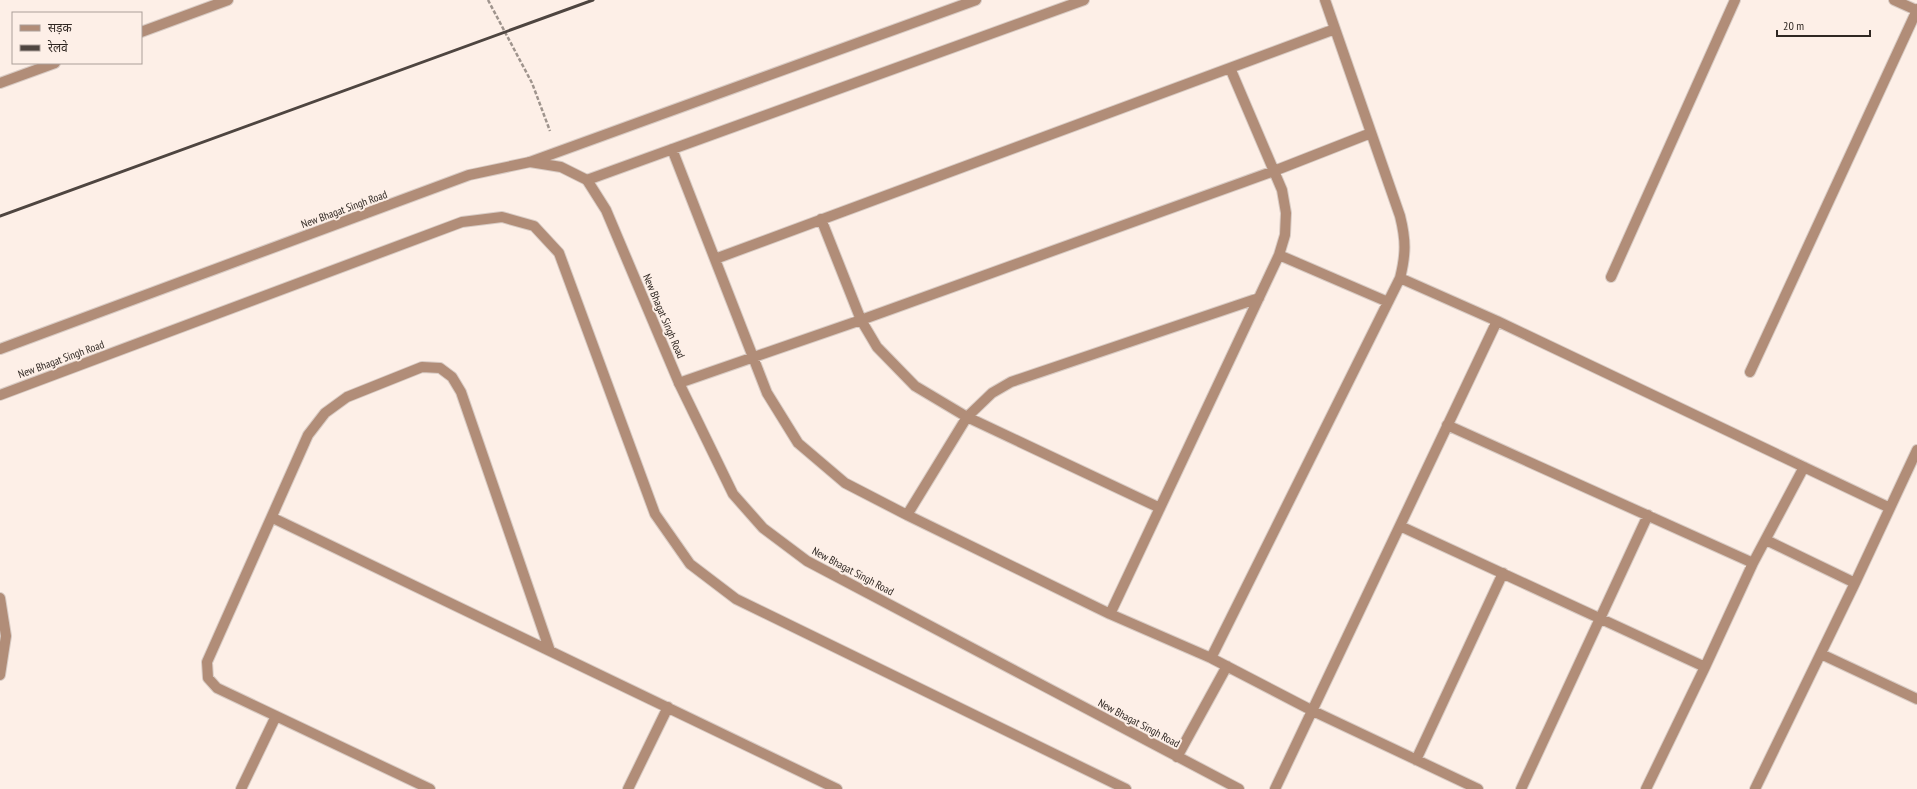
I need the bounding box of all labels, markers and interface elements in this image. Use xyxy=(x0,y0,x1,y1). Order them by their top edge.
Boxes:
legend xyxy=(12,12,142,64)
scale bar xyxy=(1777,12,1870,38)
text: 20 m xyxy=(1783,18,1804,33)
text: सड़क xyxy=(48,20,73,35)
text: रेलवे xyxy=(48,40,68,55)
street label: New Bhagat Singh Road xyxy=(299,187,389,231)
street label: New Bhagat Singh Road xyxy=(640,272,688,361)
street label: New Bhagat Singh Road xyxy=(16,337,106,381)
street label: New Bhagat Singh Road xyxy=(810,544,896,599)
street label: New Bhagat Singh Road xyxy=(1096,696,1182,751)

